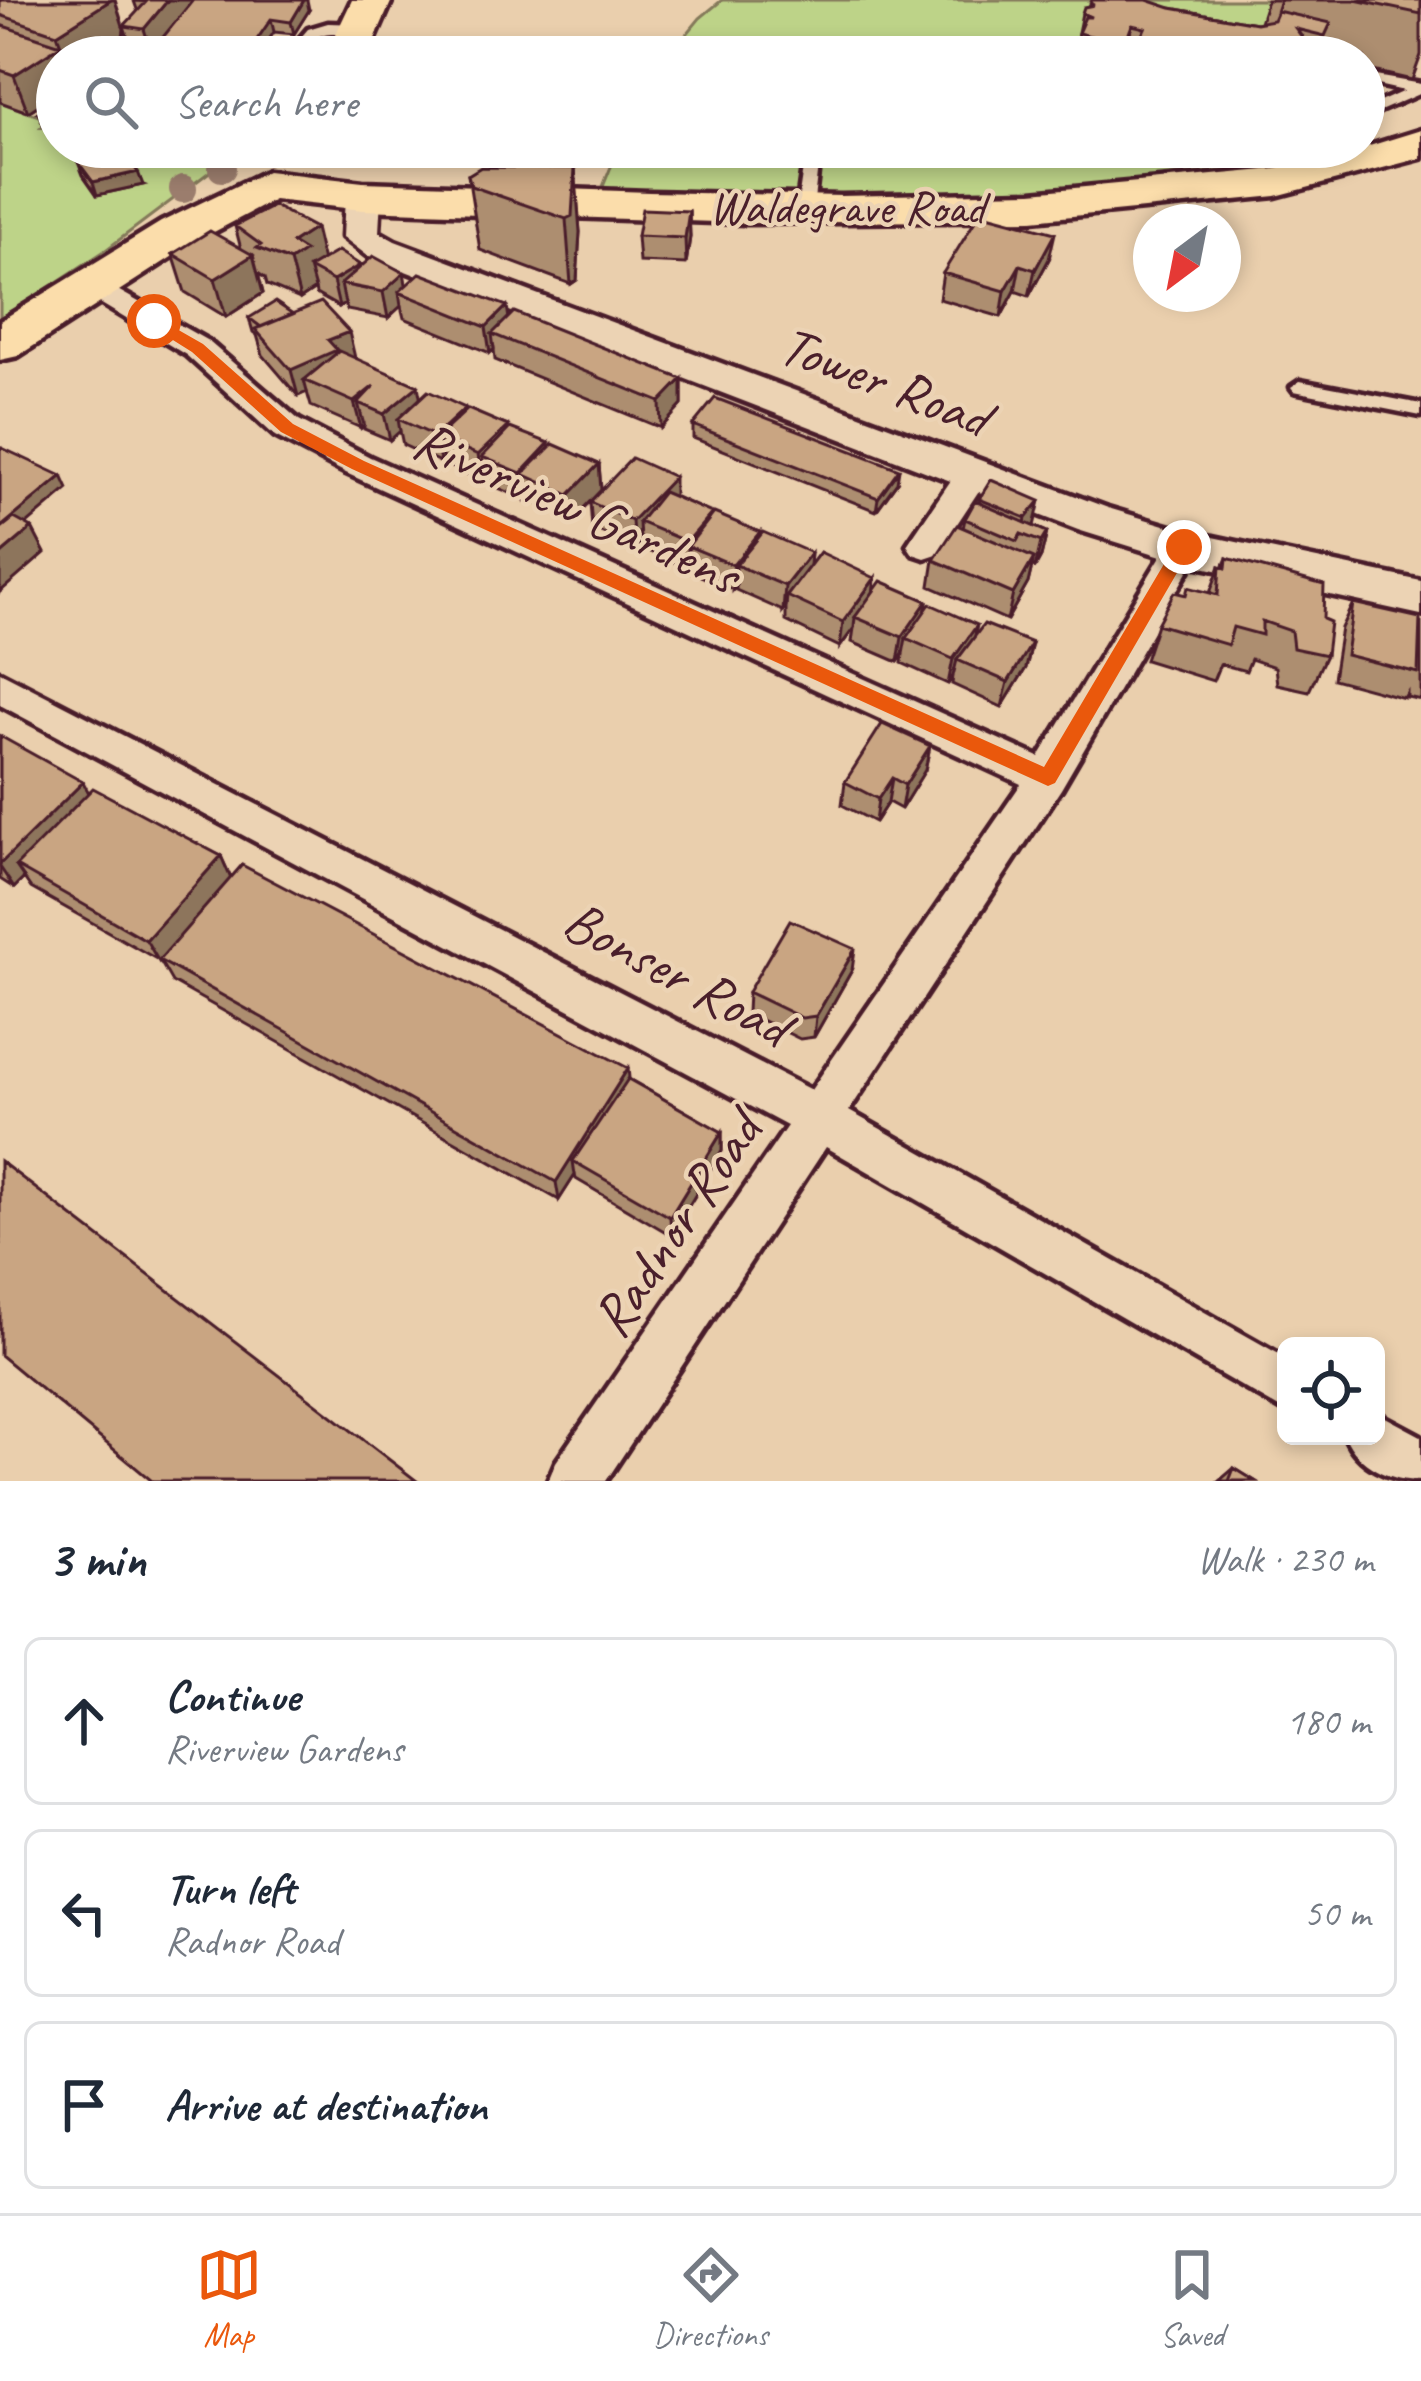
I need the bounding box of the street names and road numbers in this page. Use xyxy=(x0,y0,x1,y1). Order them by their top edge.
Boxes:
street label: Waldegrave Road xyxy=(709,177,991,237)
street label: Tower Road xyxy=(770,308,1007,456)
street label: Riverview Gardens xyxy=(403,403,754,612)
street label: Bonser Road xyxy=(551,884,809,1066)
street label: Radnor Road xyxy=(575,1092,782,1350)

